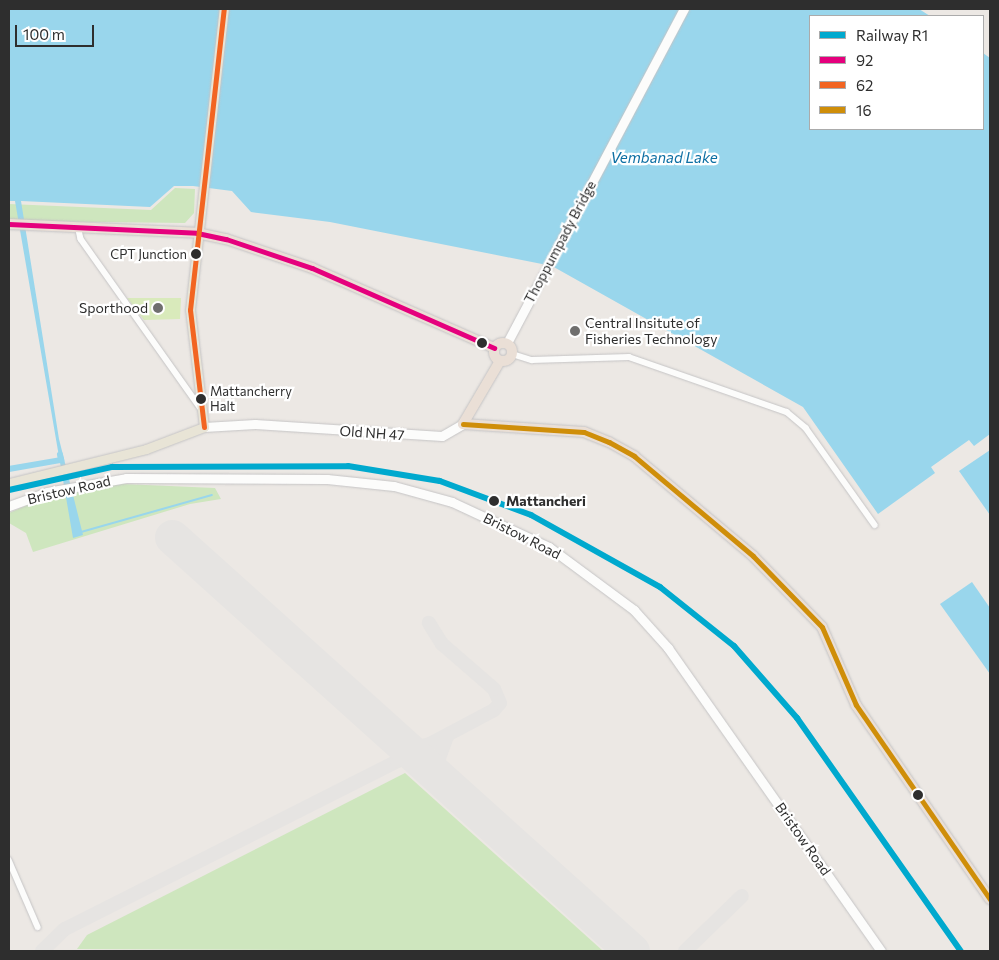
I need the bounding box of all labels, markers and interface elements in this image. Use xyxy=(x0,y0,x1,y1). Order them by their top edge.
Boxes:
scale bar xyxy=(18,15,96,47)
legend xyxy=(809,15,984,130)
text: 100 m xyxy=(23,25,65,43)
text: Railway R1 xyxy=(856,26,928,44)
text: 92 xyxy=(856,51,873,69)
text: 62 xyxy=(856,76,873,94)
text: 16 xyxy=(856,101,872,119)
water label: Vembanad Lake xyxy=(610,149,718,167)
street label: Thoppumpady Bridge xyxy=(520,178,600,306)
place label: CPT Junction xyxy=(110,246,187,262)
marker: CPT Junction xyxy=(191,249,201,259)
place label: Sporthood xyxy=(79,300,148,316)
marker: Sporthood xyxy=(152,302,164,314)
place label: Central Insitute of Fisheries Technology xyxy=(585,315,717,348)
marker: Central Insitute of Fisheries Technology xyxy=(569,325,581,337)
unlabelled marker xyxy=(477,338,487,348)
place label: Mattancherry Halt xyxy=(210,384,292,415)
marker: Mattancherry Halt xyxy=(196,394,206,404)
street label: Old NH 47 xyxy=(339,422,405,444)
street label: Bristow Road xyxy=(26,472,112,508)
marker: Mattancheri xyxy=(486,493,502,509)
place label: Mattancheri xyxy=(506,493,586,509)
street label: Bristow Road xyxy=(480,509,564,563)
unlabelled marker xyxy=(913,790,923,800)
street label: Bristow Road xyxy=(772,799,834,879)

